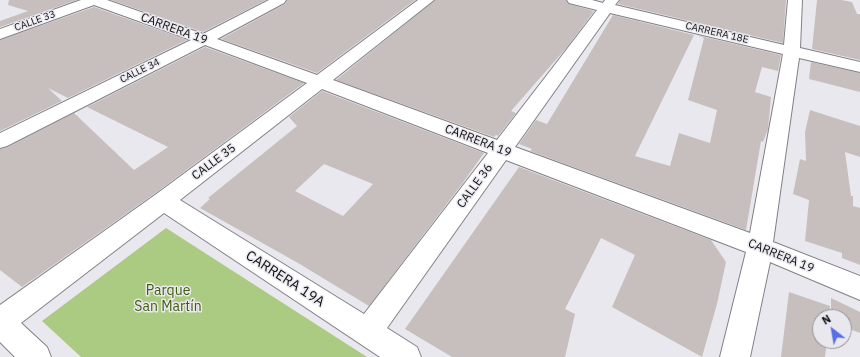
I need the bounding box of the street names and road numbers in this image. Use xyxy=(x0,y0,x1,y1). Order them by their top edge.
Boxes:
street label: CALLE 33 xyxy=(13,8,57,34)
street label: CARRERA 19 xyxy=(139,10,209,48)
street label: CARRERA 18E xyxy=(684,20,750,46)
street label: CALLE 34 xyxy=(118,56,162,86)
street label: CARRERA 19 xyxy=(443,122,513,160)
street label: CALLE 35 xyxy=(189,141,239,183)
street label: CALLE 36 xyxy=(454,161,496,211)
street label: CARRERA 19 xyxy=(746,236,816,276)
street label: CARRERA 19A xyxy=(242,247,328,311)

